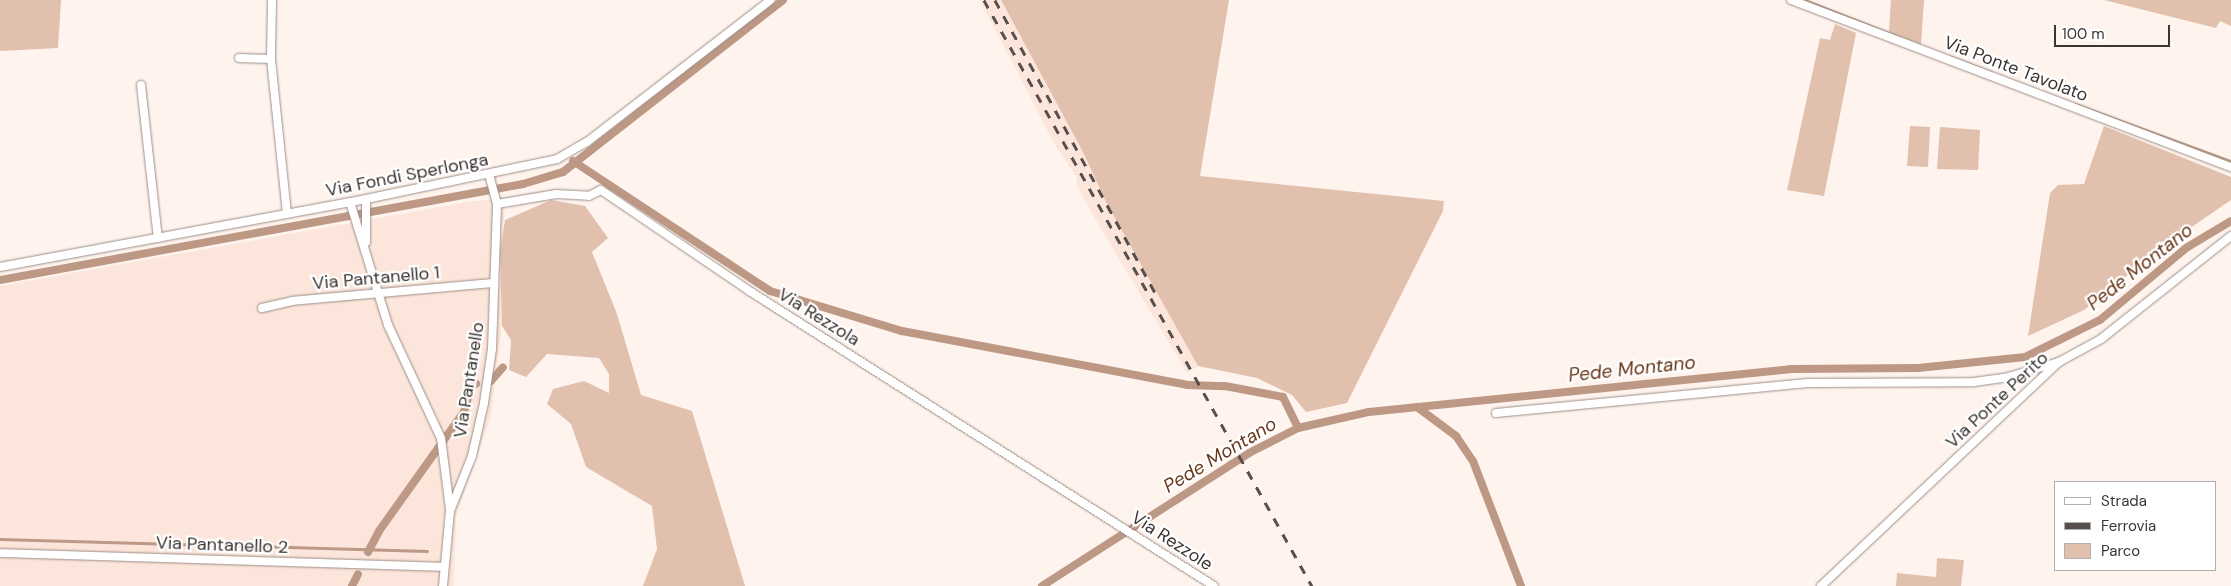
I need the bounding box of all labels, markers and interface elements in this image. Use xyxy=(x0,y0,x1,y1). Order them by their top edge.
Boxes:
scale bar xyxy=(2056,15,2172,47)
text: 100 m xyxy=(2062,24,2105,44)
street label: Via Ponte Tavolato xyxy=(1941,32,2091,106)
street label: Via Fondi Sperlonga xyxy=(324,149,490,201)
water label: Pede Montano xyxy=(2083,219,2197,315)
street label: Via Pantanello 1 xyxy=(312,262,440,294)
street label: Via Rezzola xyxy=(774,283,864,351)
street label: Via Pantanello xyxy=(449,320,489,440)
street label: Via Ponte Perito xyxy=(1941,347,2053,453)
water label: Pede Montano xyxy=(1567,351,1697,387)
water label: Pede Montano xyxy=(1159,412,1281,498)
legend xyxy=(2054,481,2216,571)
text: Strada xyxy=(2101,491,2147,511)
street label: Via Rezzole xyxy=(1127,507,1217,575)
text: Ferrovia xyxy=(2101,516,2156,536)
street label: Via Pantanello 2 xyxy=(155,532,289,558)
text: Parco xyxy=(2101,541,2140,561)

